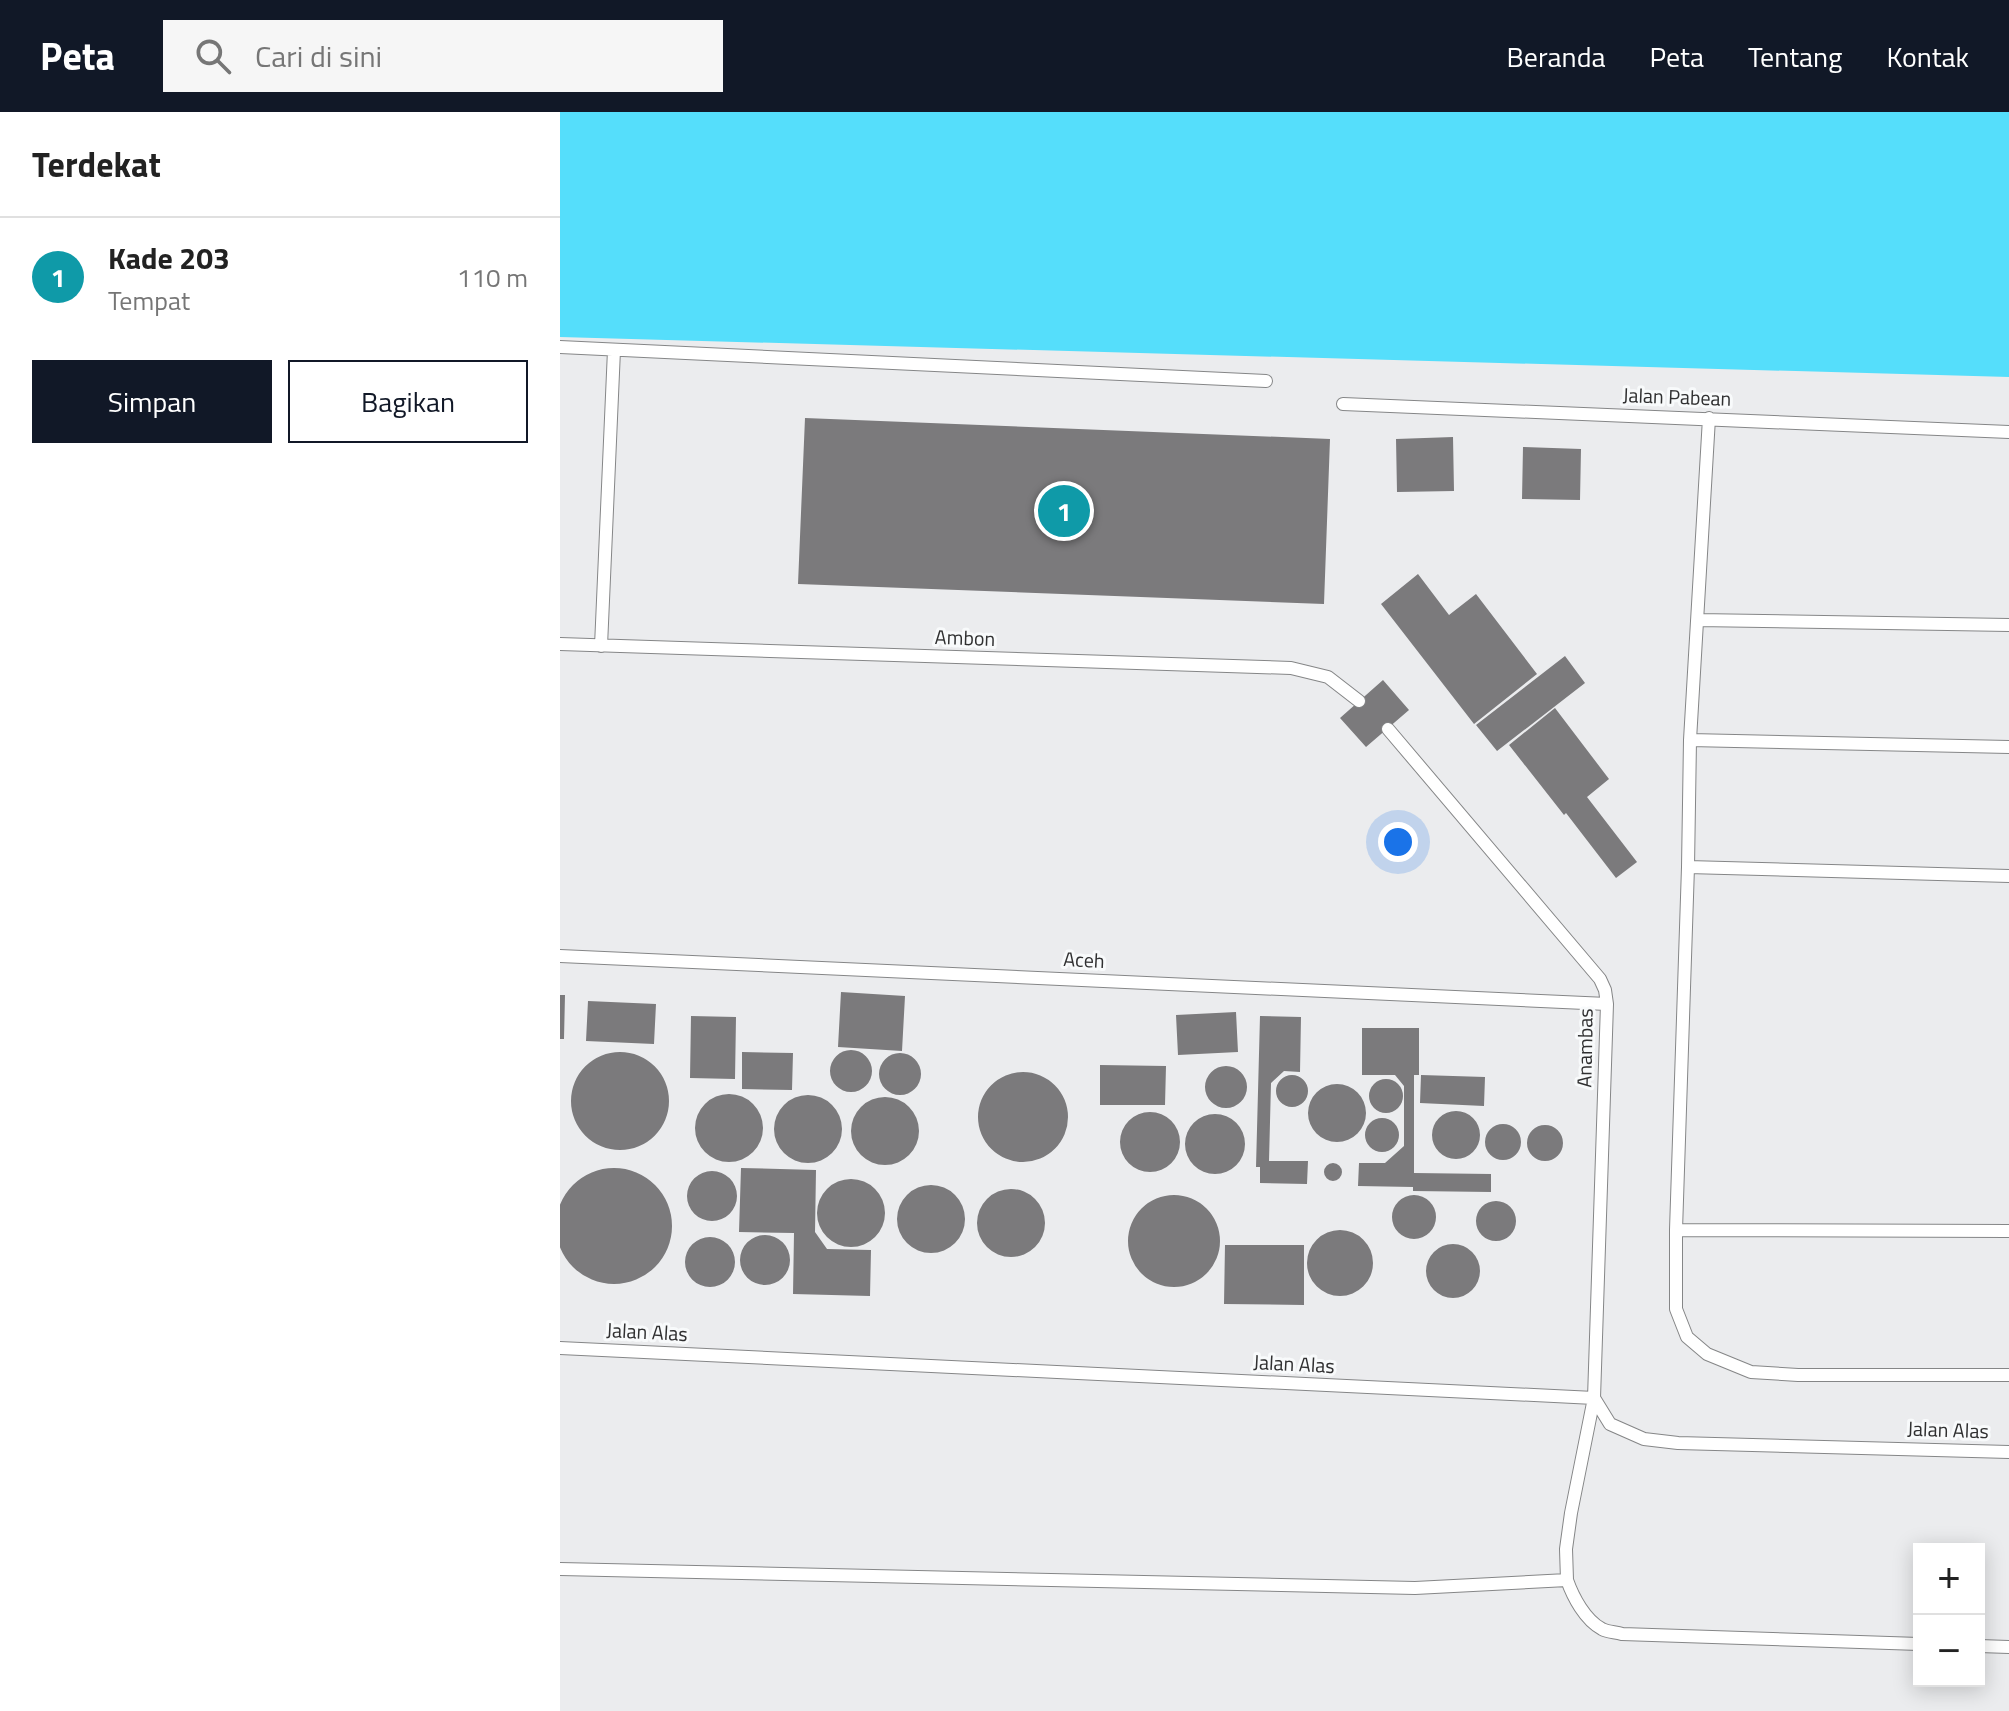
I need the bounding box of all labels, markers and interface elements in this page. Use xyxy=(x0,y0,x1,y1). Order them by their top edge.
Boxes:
search box xyxy=(163,20,723,92)
text: Peta xyxy=(40,27,115,85)
text: Cari di sini xyxy=(255,33,382,79)
icon: search xyxy=(191,34,235,78)
text: Beranda xyxy=(1507,35,1606,78)
text: Peta xyxy=(1650,35,1704,78)
text: Tentang xyxy=(1748,35,1842,78)
text: Kontak xyxy=(1886,35,1969,78)
text: Terdekat xyxy=(32,138,161,190)
text: Kade 203 xyxy=(108,235,230,281)
text: 1 xyxy=(51,258,65,297)
text: 110 m xyxy=(457,258,528,297)
text: Tempat xyxy=(108,281,190,320)
button: Simpan xyxy=(32,360,272,443)
button: Bagikan xyxy=(288,360,528,443)
street label: Jalan Pabean xyxy=(1622,379,1732,414)
pin: 1 xyxy=(1038,481,1090,541)
street label: Ambon xyxy=(934,621,996,654)
your location xyxy=(1378,822,1418,862)
street label: Aceh xyxy=(1063,943,1105,976)
street label: Anambas xyxy=(1568,1008,1601,1088)
street label: Jalan Alas xyxy=(606,1314,689,1349)
street label: Jalan Alas xyxy=(1253,1346,1336,1381)
street label: Jalan Alas xyxy=(1907,1413,1989,1446)
map controls xyxy=(1913,1543,1985,1687)
button: + xyxy=(1913,1543,1985,1615)
button: − xyxy=(1913,1615,1985,1687)

